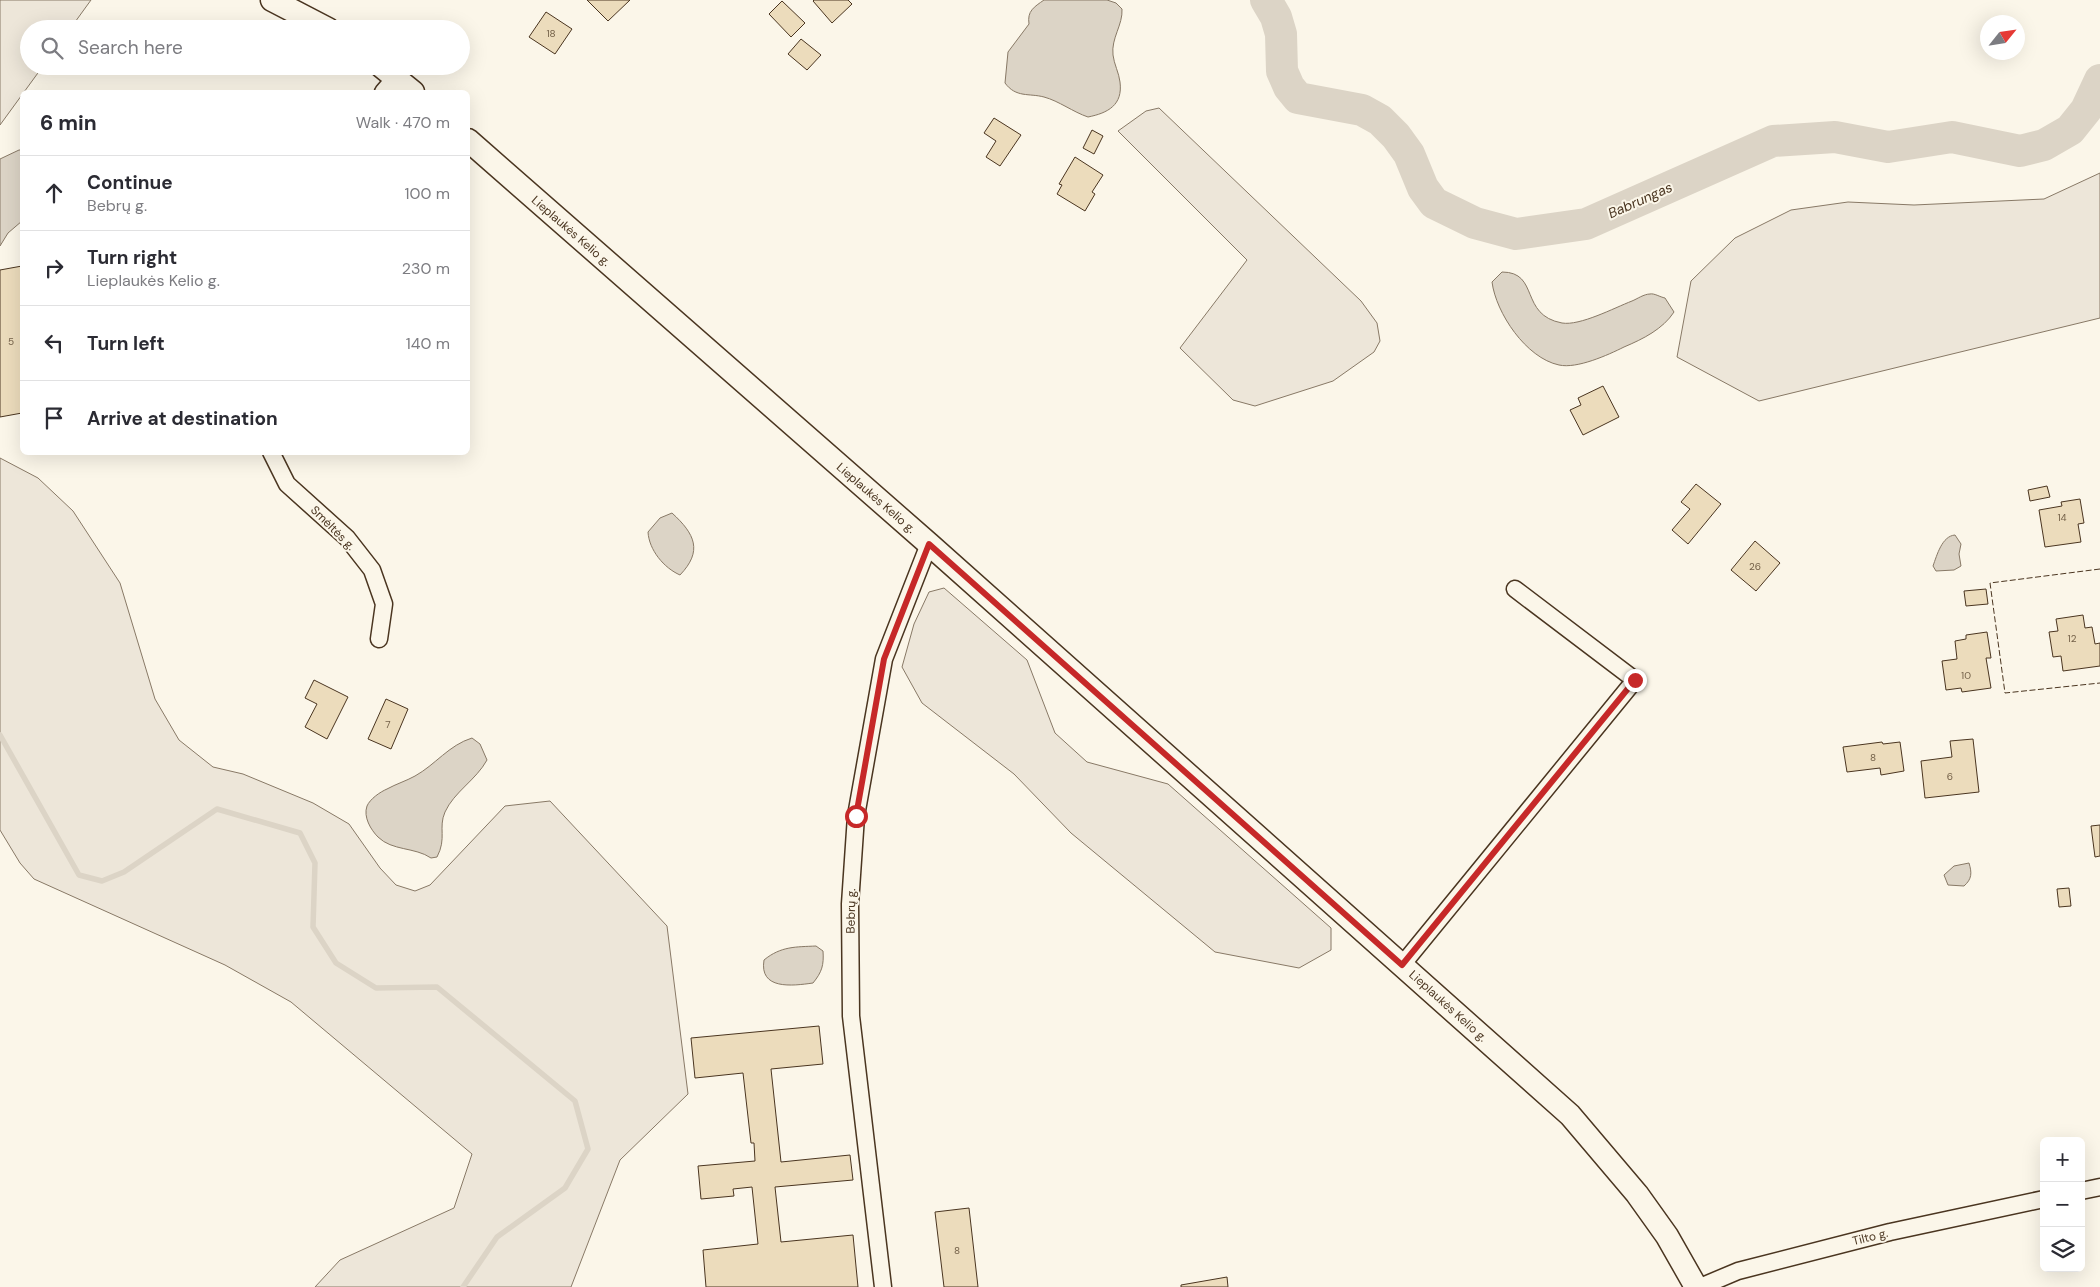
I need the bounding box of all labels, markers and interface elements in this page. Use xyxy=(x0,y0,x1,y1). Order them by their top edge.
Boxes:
north arrow xyxy=(1980,15,2025,60)
search box xyxy=(20,20,470,75)
house number: 18 xyxy=(546,27,556,40)
icon: search xyxy=(38,34,66,62)
text: Search here xyxy=(78,35,183,60)
text: 6 min xyxy=(40,109,97,137)
text: Walk · 470 m xyxy=(356,112,450,133)
text: Continue xyxy=(87,170,173,195)
water label: Babrungas xyxy=(1605,178,1675,222)
icon: ahead xyxy=(40,179,68,207)
text: 100 m xyxy=(405,183,450,204)
street label: Lieplaukės Kelio g. xyxy=(528,192,614,270)
text: Bebrų g. xyxy=(87,195,147,216)
text: Turn right xyxy=(87,245,177,270)
icon: right xyxy=(40,254,68,282)
text: 230 m xyxy=(402,258,450,279)
text: Lieplaukės Kelio g. xyxy=(87,270,220,291)
icon: left xyxy=(40,329,68,357)
text: Turn left xyxy=(87,331,165,356)
text: 140 m xyxy=(406,333,450,354)
house number: 5 xyxy=(8,335,14,348)
icon: arrive xyxy=(40,404,68,432)
text: Arrive at destination xyxy=(87,406,278,431)
street label: Lieplaukės Kelio g. xyxy=(833,459,919,537)
street label: Smėltės g. xyxy=(307,502,359,554)
house number: 14 xyxy=(2057,511,2067,524)
house number: 26 xyxy=(1749,560,1761,573)
house number: 12 xyxy=(2068,632,2077,645)
route end xyxy=(1624,669,1647,692)
house number: 10 xyxy=(1961,669,1971,682)
house number: 7 xyxy=(385,718,391,731)
house number: 8 xyxy=(1870,751,1876,764)
house number: 6 xyxy=(1947,770,1953,783)
route start xyxy=(845,805,868,828)
street label: Bebrų g. xyxy=(843,888,859,934)
street label: Lieplaukės Kelio g. xyxy=(1406,967,1490,1045)
map controls xyxy=(2040,1137,2085,1272)
button: + xyxy=(2040,1137,2085,1182)
button: − xyxy=(2040,1182,2085,1227)
street label: Tilto g. xyxy=(1850,1225,1890,1249)
button: layers xyxy=(2040,1227,2085,1272)
house number: 8 xyxy=(954,1244,960,1257)

